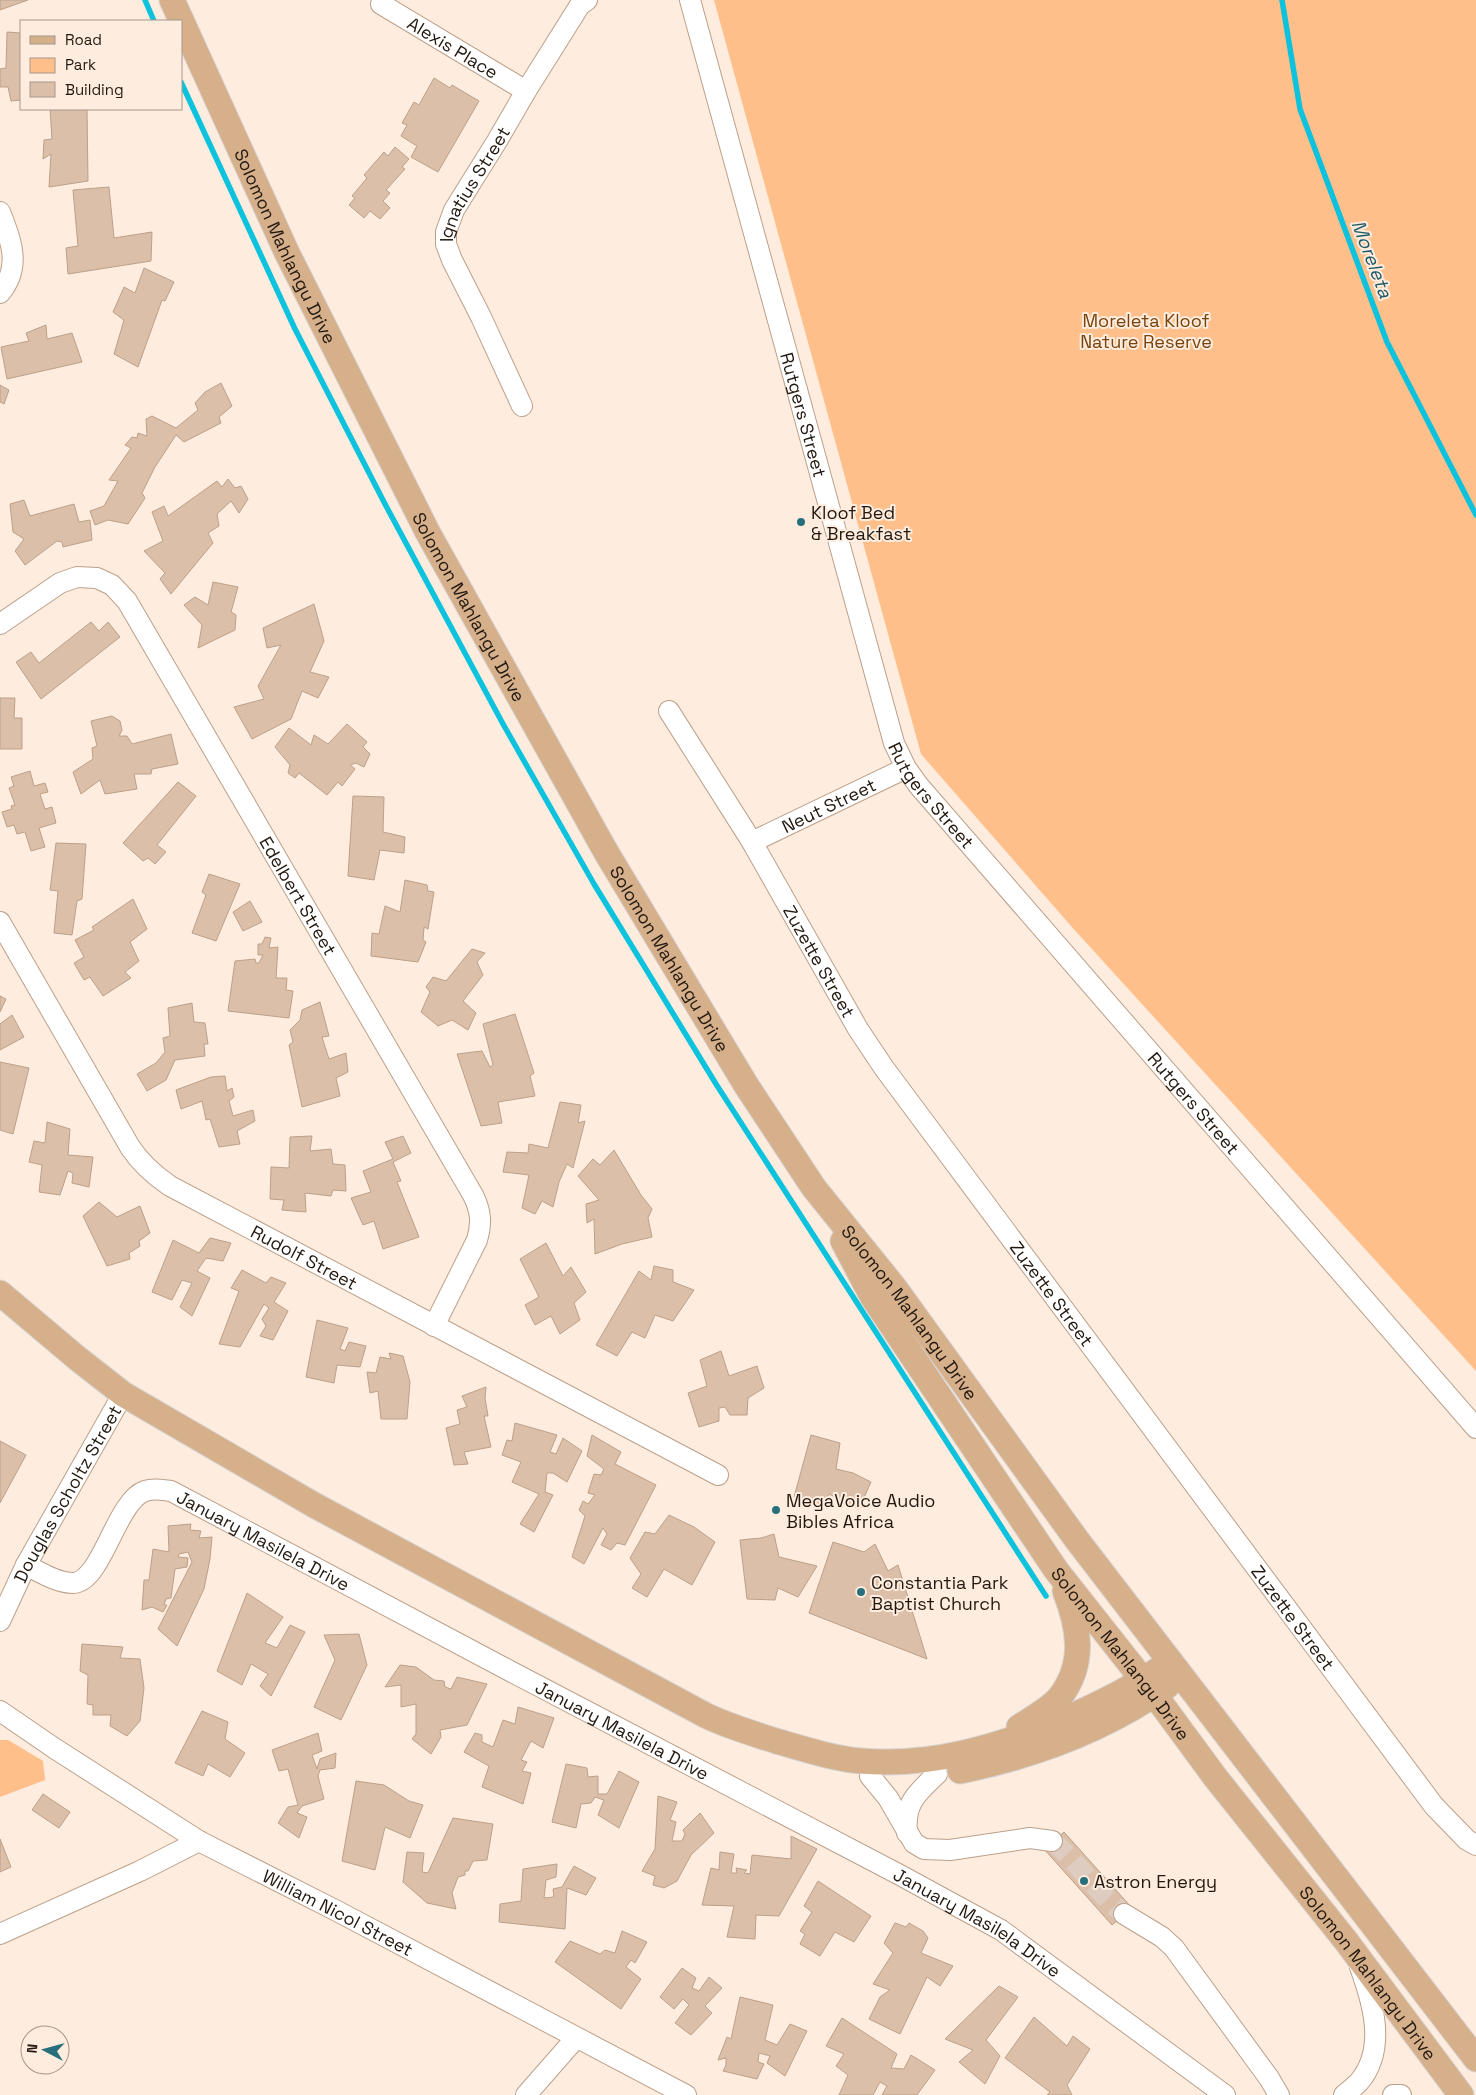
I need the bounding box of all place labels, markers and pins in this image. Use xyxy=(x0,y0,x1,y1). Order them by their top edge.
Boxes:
place label: Kloof Bed & Breakfast xyxy=(811,501,911,545)
marker: Kloof Bed & Breakfast xyxy=(795,516,807,528)
place label: MegaVoice Audio Bibles Africa xyxy=(786,1489,935,1533)
marker: MegaVoice Audio Bibles Africa xyxy=(770,1504,782,1516)
place label: Constantia Park Baptist Church xyxy=(871,1571,1009,1615)
marker: Constantia Park Baptist Church xyxy=(855,1586,867,1598)
place label: Astron Energy xyxy=(1094,1870,1217,1893)
marker: Astron Energy xyxy=(1078,1875,1090,1887)

